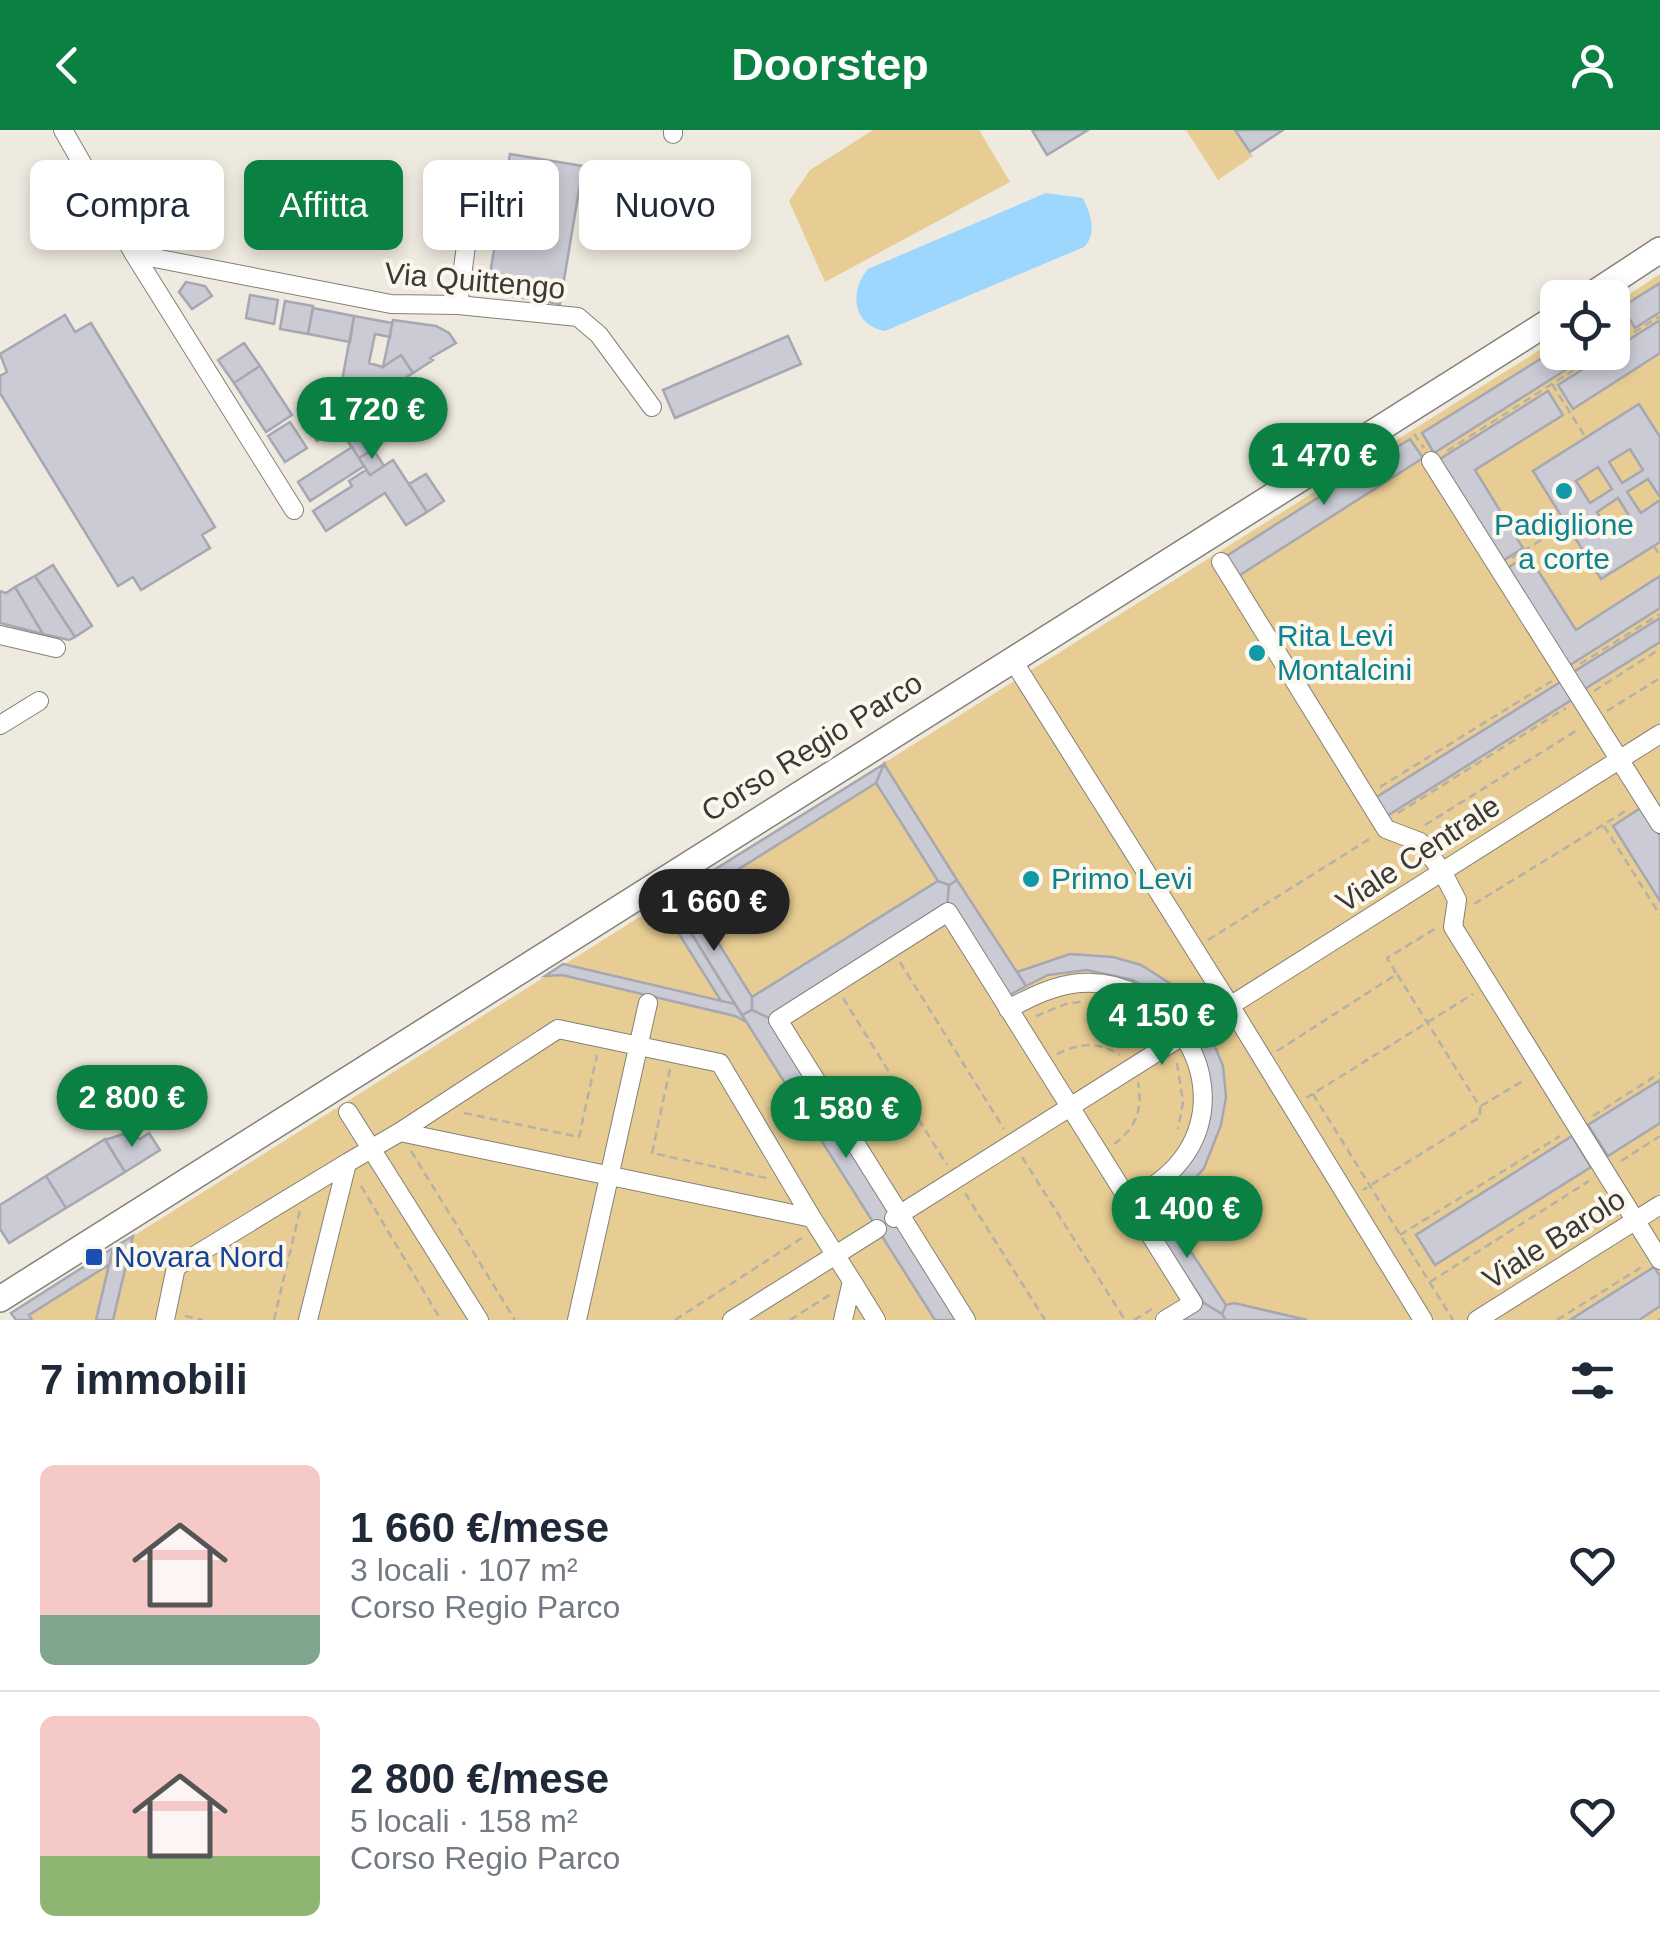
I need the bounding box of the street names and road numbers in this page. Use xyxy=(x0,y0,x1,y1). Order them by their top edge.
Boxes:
street label: Via Quittengo xyxy=(383,256,567,305)
street label: Corso Regio Parco xyxy=(696,665,928,828)
street label: Viale Centrale xyxy=(1330,789,1506,919)
street label: Viale Barolo xyxy=(1477,1182,1631,1295)

